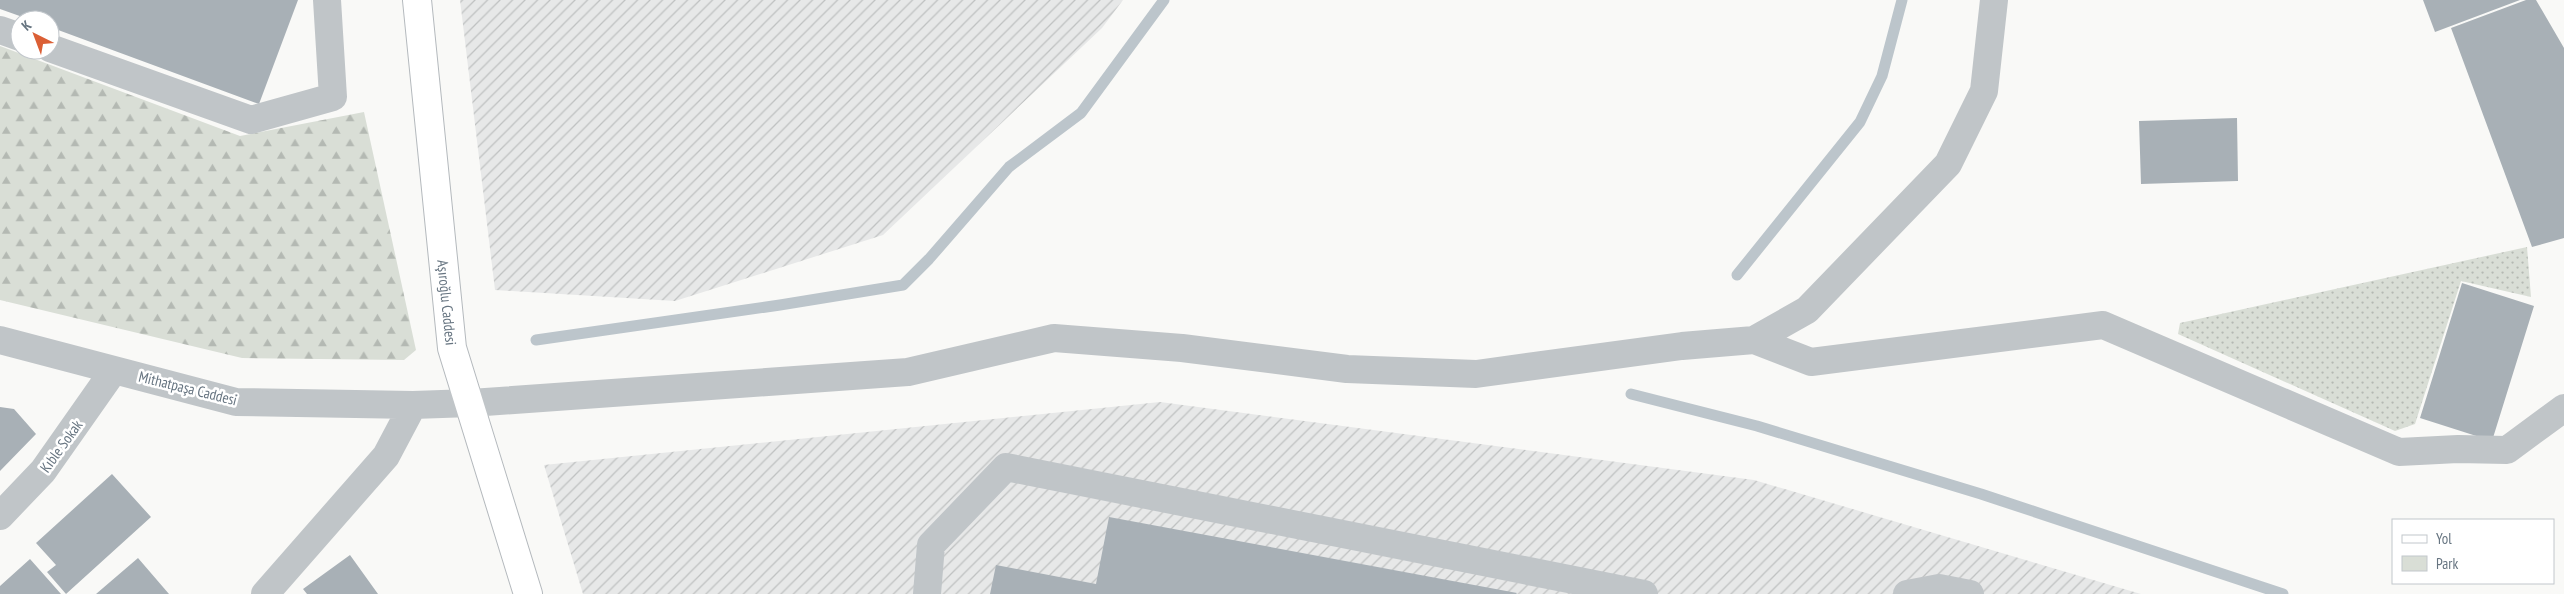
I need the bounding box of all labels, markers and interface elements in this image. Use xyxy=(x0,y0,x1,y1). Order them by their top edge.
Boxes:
north arrow xyxy=(10,10,60,60)
text: K xyxy=(18,16,36,34)
street label: Aşıroğlu Caddesi xyxy=(434,259,461,346)
street label: Mithatpaşa Caddesi xyxy=(137,367,239,409)
street label: Kıble Sokak xyxy=(36,416,87,476)
legend xyxy=(2392,519,2554,584)
text: Yol xyxy=(2436,529,2452,548)
text: Park xyxy=(2436,554,2458,573)

